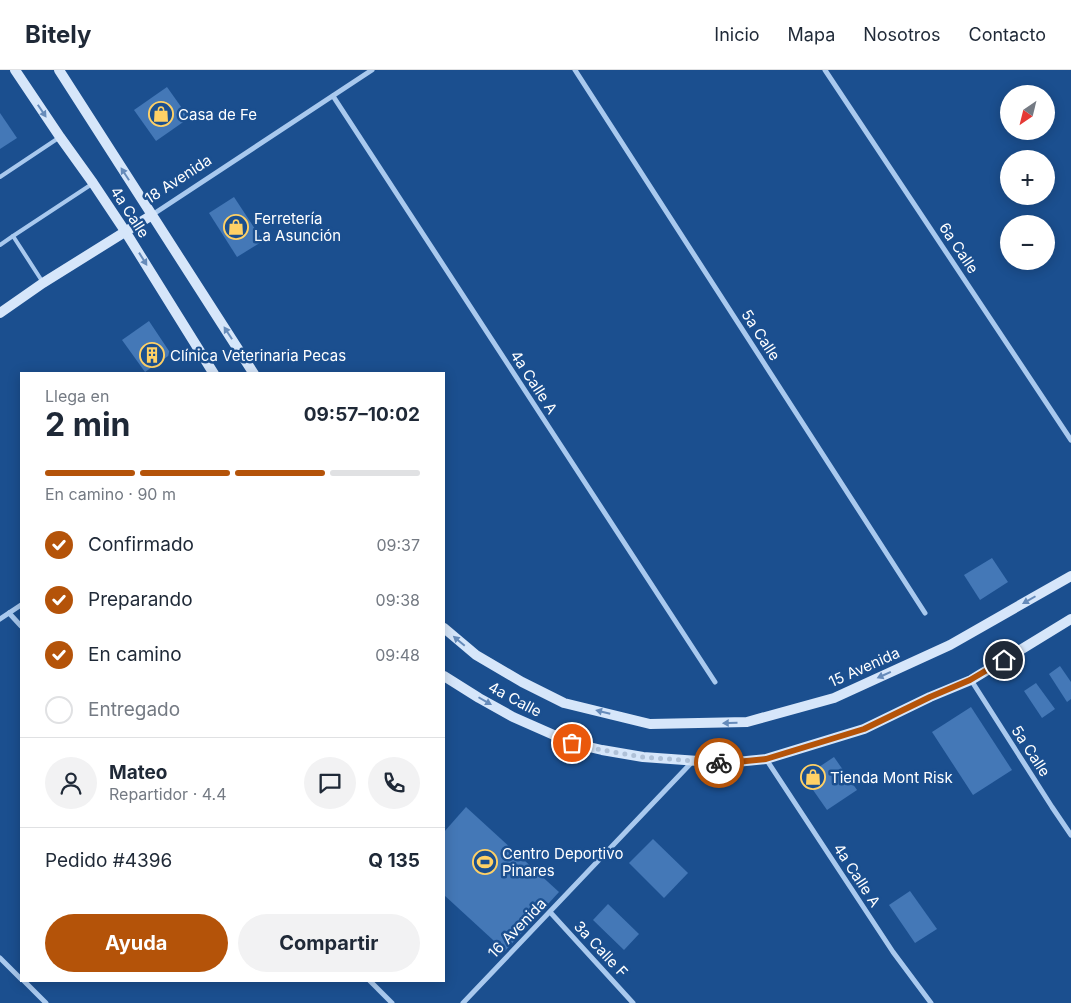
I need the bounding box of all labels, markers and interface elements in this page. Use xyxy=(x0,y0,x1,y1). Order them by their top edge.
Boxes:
text: Bitely xyxy=(25,20,91,49)
text: Inicio xyxy=(714,24,760,45)
text: Mapa xyxy=(788,24,835,45)
text: Nosotros xyxy=(863,24,941,45)
text: Contacto xyxy=(969,24,1046,45)
north arrow xyxy=(1000,85,1055,140)
map controls xyxy=(1000,85,1055,270)
shop icon: Casa de Fe xyxy=(148,101,174,127)
one-way arrow xyxy=(37,104,47,117)
place label: Casa de Fe xyxy=(178,105,257,124)
street label: 18 Avenida xyxy=(141,150,215,208)
button: + xyxy=(1000,150,1055,205)
one-way arrow xyxy=(121,167,130,180)
street label: 4a Calle xyxy=(106,183,154,241)
place label: Ferretería La Asunción xyxy=(254,209,341,245)
shop icon: Ferretería La Asunción xyxy=(223,214,249,240)
button: − xyxy=(1000,215,1055,270)
street label: 6a Calle xyxy=(935,219,983,277)
one-way arrow xyxy=(139,253,148,266)
street label: 5a Calle xyxy=(737,306,785,364)
one-way arrow xyxy=(223,326,233,339)
building icon: Clínica Veterinaria Pecas xyxy=(139,342,165,368)
place label: Clínica Veterinaria Pecas xyxy=(170,346,346,365)
street label: 4a Calle A xyxy=(506,347,562,417)
text: Llega en xyxy=(45,386,109,406)
text: 09:57–10:02 xyxy=(304,403,420,426)
text: 2 min xyxy=(45,405,131,444)
text: En camino · 90 m xyxy=(45,484,176,504)
icon: check xyxy=(45,531,73,559)
text: Confirmado xyxy=(88,533,194,556)
text: 09:37 xyxy=(376,535,420,555)
icon: check xyxy=(45,586,73,614)
text: Preparando xyxy=(88,588,193,611)
text: 09:38 xyxy=(376,590,420,610)
one-way arrow xyxy=(1022,596,1035,605)
one-way arrow xyxy=(453,635,466,646)
pin xyxy=(983,639,1025,681)
icon: check xyxy=(45,641,73,669)
text: En camino xyxy=(88,643,182,666)
street label: 15 Avenida xyxy=(826,643,902,691)
text: 09:48 xyxy=(375,645,420,665)
icon: home xyxy=(990,646,1018,674)
one-way arrow xyxy=(877,671,891,679)
street label: 4a Calle xyxy=(485,677,545,721)
one-way arrow xyxy=(479,697,492,706)
text: Entregado xyxy=(88,698,180,721)
one-way arrow xyxy=(595,708,610,716)
one-way arrow xyxy=(722,719,738,727)
pin xyxy=(551,722,593,764)
street label: 5a Calle xyxy=(1007,722,1055,780)
icon: bag xyxy=(558,729,586,757)
courier xyxy=(694,738,744,788)
icon: bike xyxy=(705,749,733,777)
button: person xyxy=(45,757,97,809)
button: chat xyxy=(304,757,356,809)
button: phone xyxy=(368,757,420,809)
text: Mateo xyxy=(109,761,167,784)
shop icon: Tienda Mont Risk xyxy=(800,764,826,790)
place label: Tienda Mont Risk xyxy=(830,768,953,787)
text: Repartidor · 4.4 xyxy=(109,784,226,804)
street label: 4a Calle A xyxy=(829,840,885,910)
place label: Centro Deportivo Pinares xyxy=(502,844,623,880)
text: Pedido #4396 xyxy=(45,849,172,872)
text: Q 135 xyxy=(368,849,420,872)
sports icon: Centro Deportivo Pinares xyxy=(472,849,498,875)
street label: 16 Avenida xyxy=(484,894,550,962)
button: Ayuda xyxy=(45,914,228,972)
button: Compartir xyxy=(238,914,420,972)
street label: 3a Calle F xyxy=(570,917,632,981)

